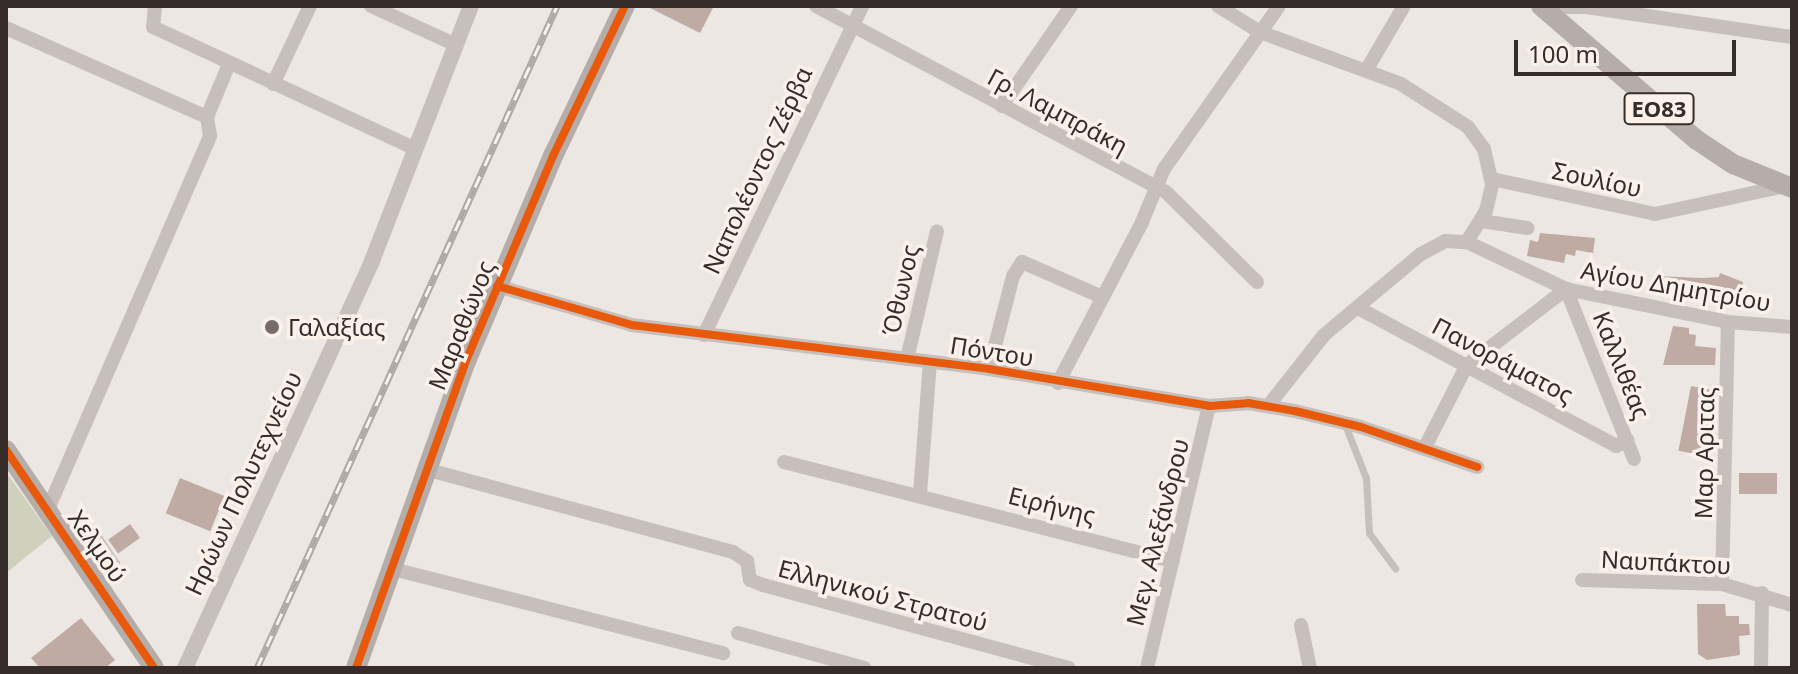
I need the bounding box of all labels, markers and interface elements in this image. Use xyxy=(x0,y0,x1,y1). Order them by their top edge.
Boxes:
scale bar xyxy=(1518,24,1740,74)
text: 100 m xyxy=(1528,37,1598,70)
street label: Ναπολέοντος Ζέρβα xyxy=(696,62,818,278)
street label: Γρ. Λαμπράκη xyxy=(983,62,1133,160)
road number: ΕΟ83 xyxy=(1623,91,1695,127)
street label: Σουλίου xyxy=(1550,155,1644,203)
street label: Όθωνος xyxy=(876,242,924,338)
street label: Αγίου Δημητρίου xyxy=(1579,255,1773,317)
street label: Μαραθώνος xyxy=(422,256,500,394)
street label: Καλλιθέας xyxy=(1587,307,1657,423)
street label: Πανοράματος xyxy=(1428,311,1578,409)
place label: Γαλαξίας xyxy=(288,313,385,341)
marker: Γαλαξίας xyxy=(263,318,281,336)
street label: Πόντου xyxy=(948,330,1036,372)
street label: Ηρώων Πολυτεχνείου xyxy=(178,366,308,600)
street label: Μαρ Αριτας xyxy=(1688,387,1720,519)
street label: Μεγ. Αλεξάνδρου xyxy=(1120,435,1194,629)
street label: Ειρήνης xyxy=(1005,480,1099,530)
street label: Χελμού xyxy=(63,504,133,588)
street label: Ναυπάκτου xyxy=(1600,544,1732,580)
street label: Ελληνικού Στρατού xyxy=(775,553,991,637)

